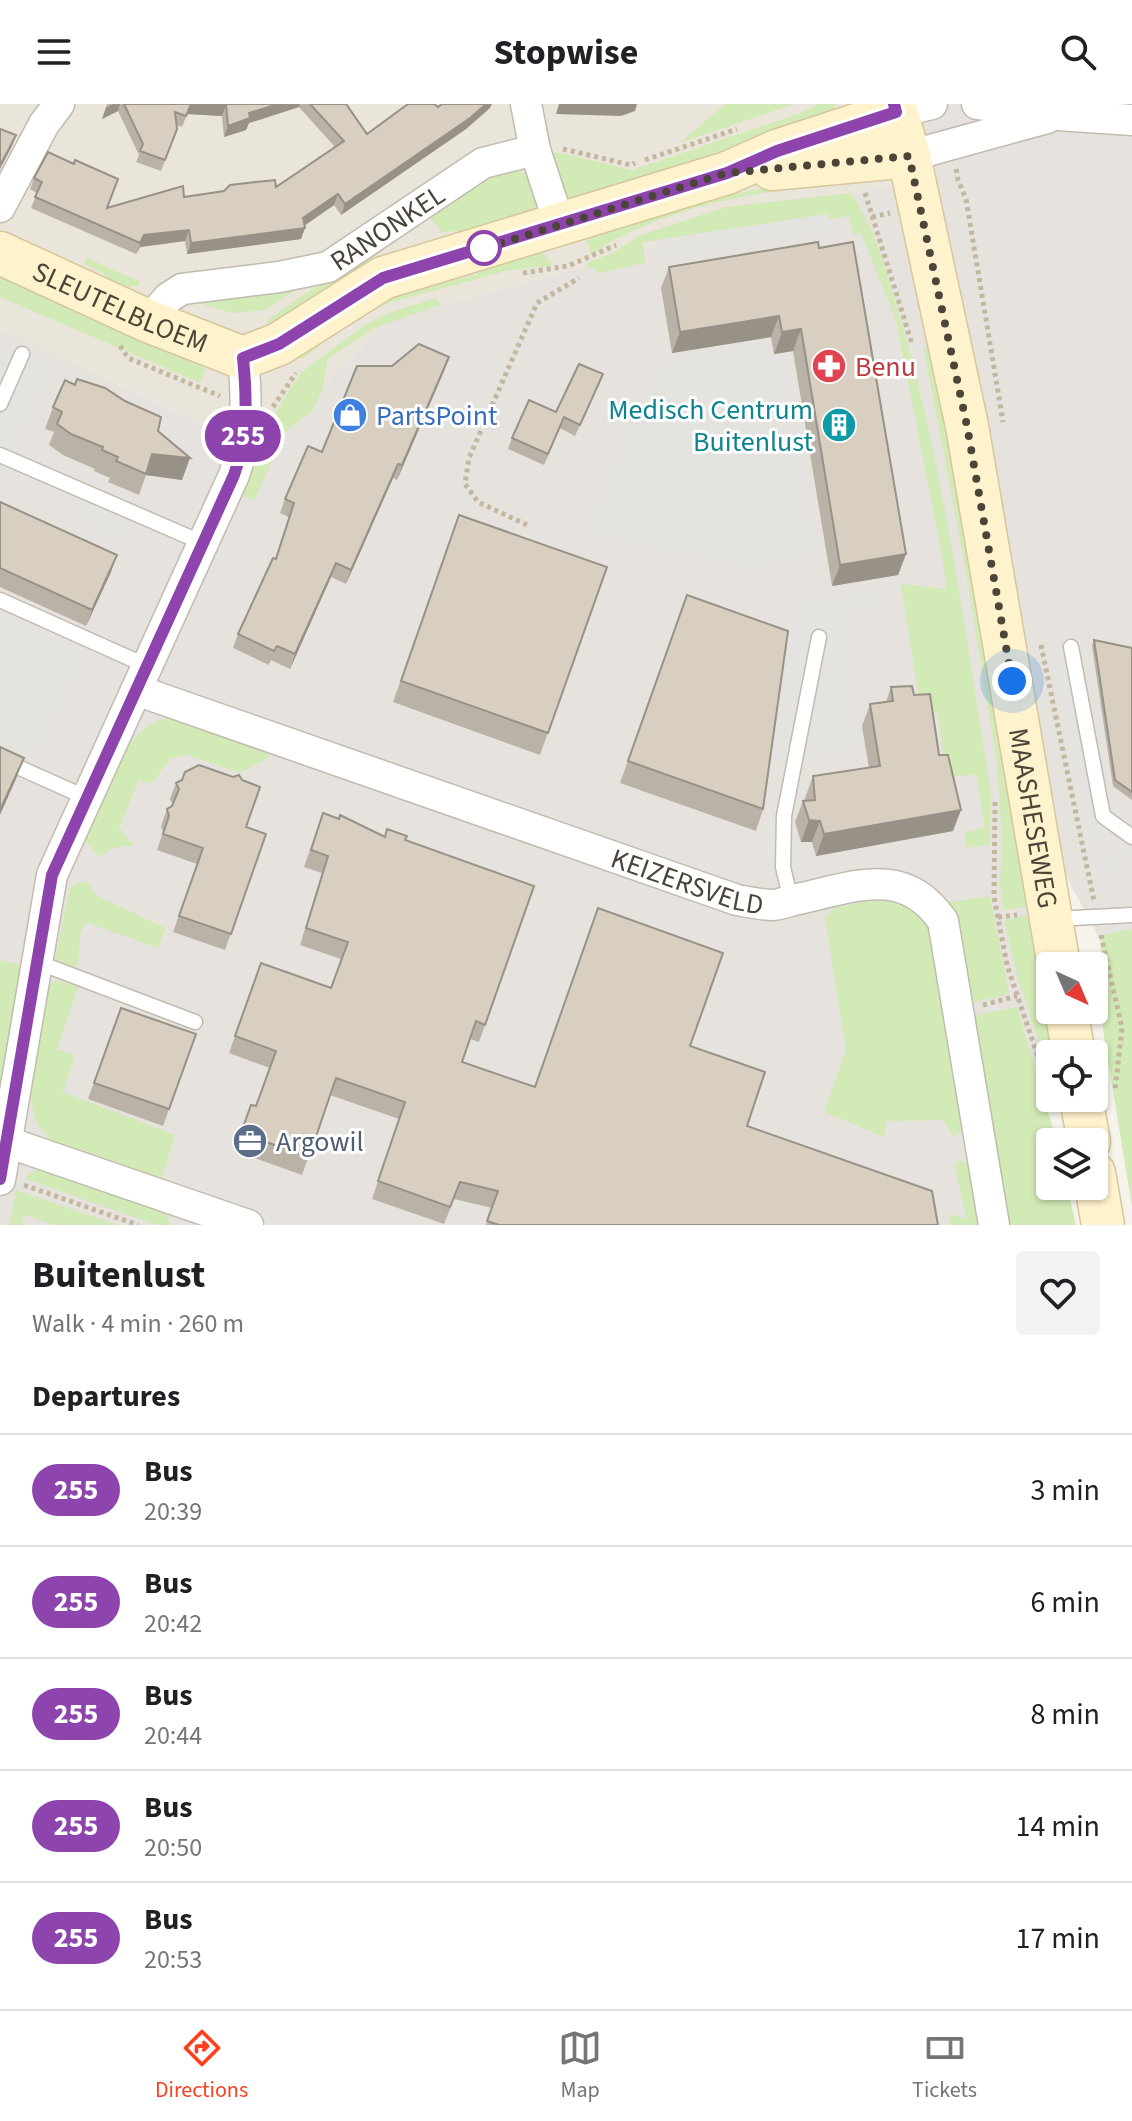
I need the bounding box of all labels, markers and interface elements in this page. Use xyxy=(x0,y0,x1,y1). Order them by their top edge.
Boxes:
text: Stopwise xyxy=(494,27,638,78)
icon: menu xyxy=(32,30,76,74)
icon: search xyxy=(1056,30,1100,74)
street label: RANONKEL xyxy=(322,175,453,281)
unlabelled marker xyxy=(467,231,501,265)
street label: SLEUTELBLOEM xyxy=(26,252,214,363)
pharmacy icon: Benu xyxy=(810,347,848,385)
place label: Benu xyxy=(855,347,916,387)
place label: Medisch Centrum Buitenlust xyxy=(608,390,814,462)
shop icon: PartsPoint xyxy=(331,396,369,434)
place label: PartsPoint xyxy=(376,396,498,436)
building icon: Medisch Centrum Buitenlust xyxy=(820,406,858,444)
line badge: 255 xyxy=(197,410,289,462)
text: 255 xyxy=(221,416,265,456)
your location xyxy=(992,661,1032,701)
street label: MAASHESEWEG xyxy=(998,725,1068,911)
street label: KEIZERSVELD xyxy=(605,839,766,925)
north arrow xyxy=(1036,952,1108,1024)
map controls xyxy=(1036,952,1108,1200)
button: locate xyxy=(1036,1040,1108,1112)
office icon: Argowil xyxy=(231,1122,269,1160)
place label: Argowil xyxy=(276,1122,364,1162)
button: layers xyxy=(1036,1128,1108,1200)
text: Buitenlust xyxy=(32,1248,205,1302)
button: heart xyxy=(1016,1251,1100,1335)
text: Walk · 4 min · 260 m xyxy=(32,1305,244,1342)
text: Departures xyxy=(32,1375,180,1418)
text: Bus xyxy=(144,1450,192,1493)
text: 3 min xyxy=(1030,1469,1100,1512)
text: 255 xyxy=(54,1470,98,1510)
text: 20:39 xyxy=(144,1493,202,1530)
text: Bus xyxy=(144,1562,192,1605)
text: 6 min xyxy=(1030,1581,1100,1624)
text: 255 xyxy=(54,1582,98,1622)
text: 20:42 xyxy=(144,1605,202,1642)
text: Bus xyxy=(144,1674,192,1717)
text: 8 min xyxy=(1030,1693,1100,1736)
text: 255 xyxy=(54,1694,98,1734)
text: 20:44 xyxy=(144,1717,202,1754)
text: Bus xyxy=(144,1786,192,1829)
text: 14 min xyxy=(1016,1805,1100,1848)
text: 255 xyxy=(54,1806,98,1846)
text: 20:50 xyxy=(144,1829,202,1866)
text: Bus xyxy=(144,1898,192,1941)
text: 17 min xyxy=(1016,1917,1100,1960)
text: 255 xyxy=(54,1918,98,1958)
text: 20:53 xyxy=(144,1941,202,1978)
tab: Directions xyxy=(155,2026,248,2106)
tab: Map xyxy=(558,2026,602,2106)
tab: Tickets xyxy=(912,2026,977,2106)

